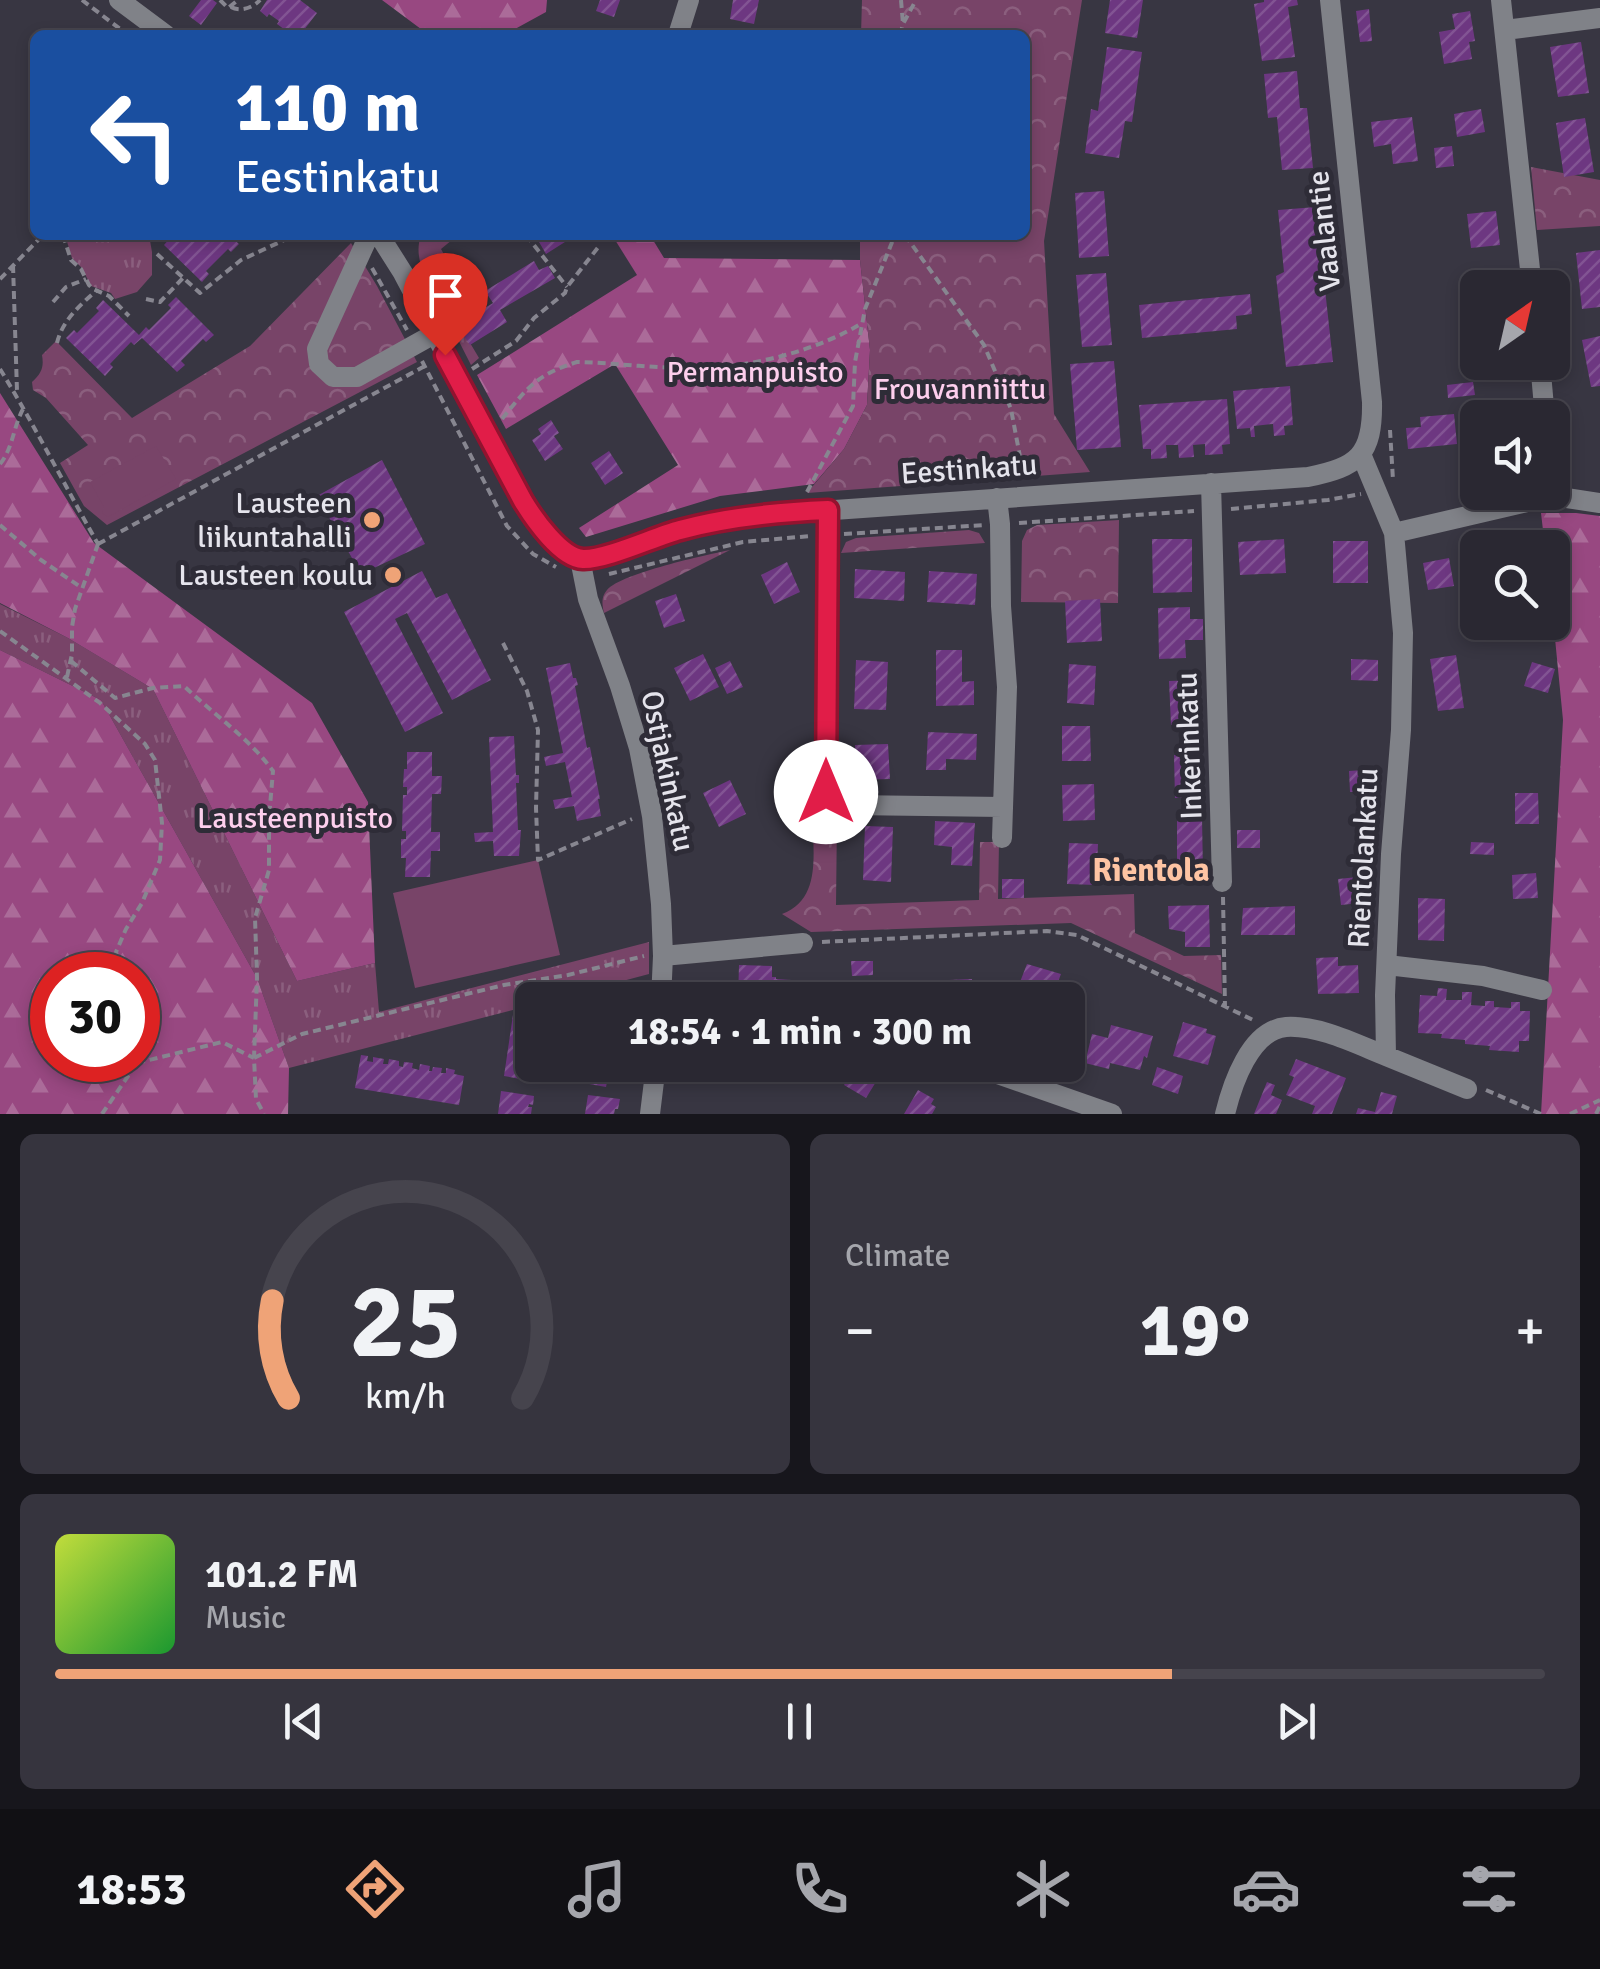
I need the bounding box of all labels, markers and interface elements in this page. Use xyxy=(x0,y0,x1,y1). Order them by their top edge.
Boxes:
text: 110 m xyxy=(235,64,420,150)
icon: left xyxy=(70,70,200,200)
text: Eestinkatu xyxy=(235,150,440,205)
street label: Vaalantie xyxy=(1300,169,1349,293)
pin xyxy=(403,253,488,356)
icon: arrive xyxy=(418,268,473,323)
north arrow xyxy=(1460,270,1570,380)
map controls xyxy=(1460,270,1570,640)
park label: Permanpuisto xyxy=(666,354,844,391)
park label: Frouvanniittu xyxy=(874,371,1046,408)
button: sound xyxy=(1460,400,1570,510)
street label: Eestinkatu xyxy=(899,446,1039,493)
place label: Lausteen liikuntahalli xyxy=(197,485,352,556)
marker: Lausteen liikuntahalli xyxy=(361,509,383,531)
button: search xyxy=(1460,530,1570,640)
place label: Lausteen koulu xyxy=(178,557,373,594)
marker: Lausteen koulu xyxy=(382,564,404,586)
street label: Inkerinkatu xyxy=(1168,672,1211,820)
street label: Ostjakinkatu xyxy=(632,687,703,855)
position arrow xyxy=(774,740,878,844)
street label: Rientolankatu xyxy=(1340,767,1387,949)
park label: Lausteenpuisto xyxy=(197,800,393,837)
district label: Rientola xyxy=(1092,851,1210,890)
speed limit sign: 30 xyxy=(30,952,160,1082)
text: 18:54 · 1 min · 300 m xyxy=(628,1008,972,1055)
text: Climate xyxy=(845,1236,951,1275)
text: 25 xyxy=(349,1258,461,1386)
text: 19° xyxy=(1140,1284,1251,1377)
text: − xyxy=(845,1297,875,1365)
text: + xyxy=(1515,1297,1545,1365)
text: km/h xyxy=(365,1374,445,1418)
text: 101.2 FM xyxy=(205,1551,358,1598)
text: Music xyxy=(205,1598,286,1637)
icon: previous xyxy=(276,1694,331,1749)
icon: pause xyxy=(772,1694,827,1749)
icon: next xyxy=(1269,1694,1324,1749)
icon: directions xyxy=(340,1854,410,1924)
icon: music xyxy=(562,1854,632,1924)
icon: phone xyxy=(785,1854,855,1924)
icon: climate xyxy=(1008,1854,1078,1924)
icon: car xyxy=(1231,1854,1301,1924)
icon: filters xyxy=(1454,1854,1524,1924)
text: 18:53 xyxy=(76,1862,187,1917)

